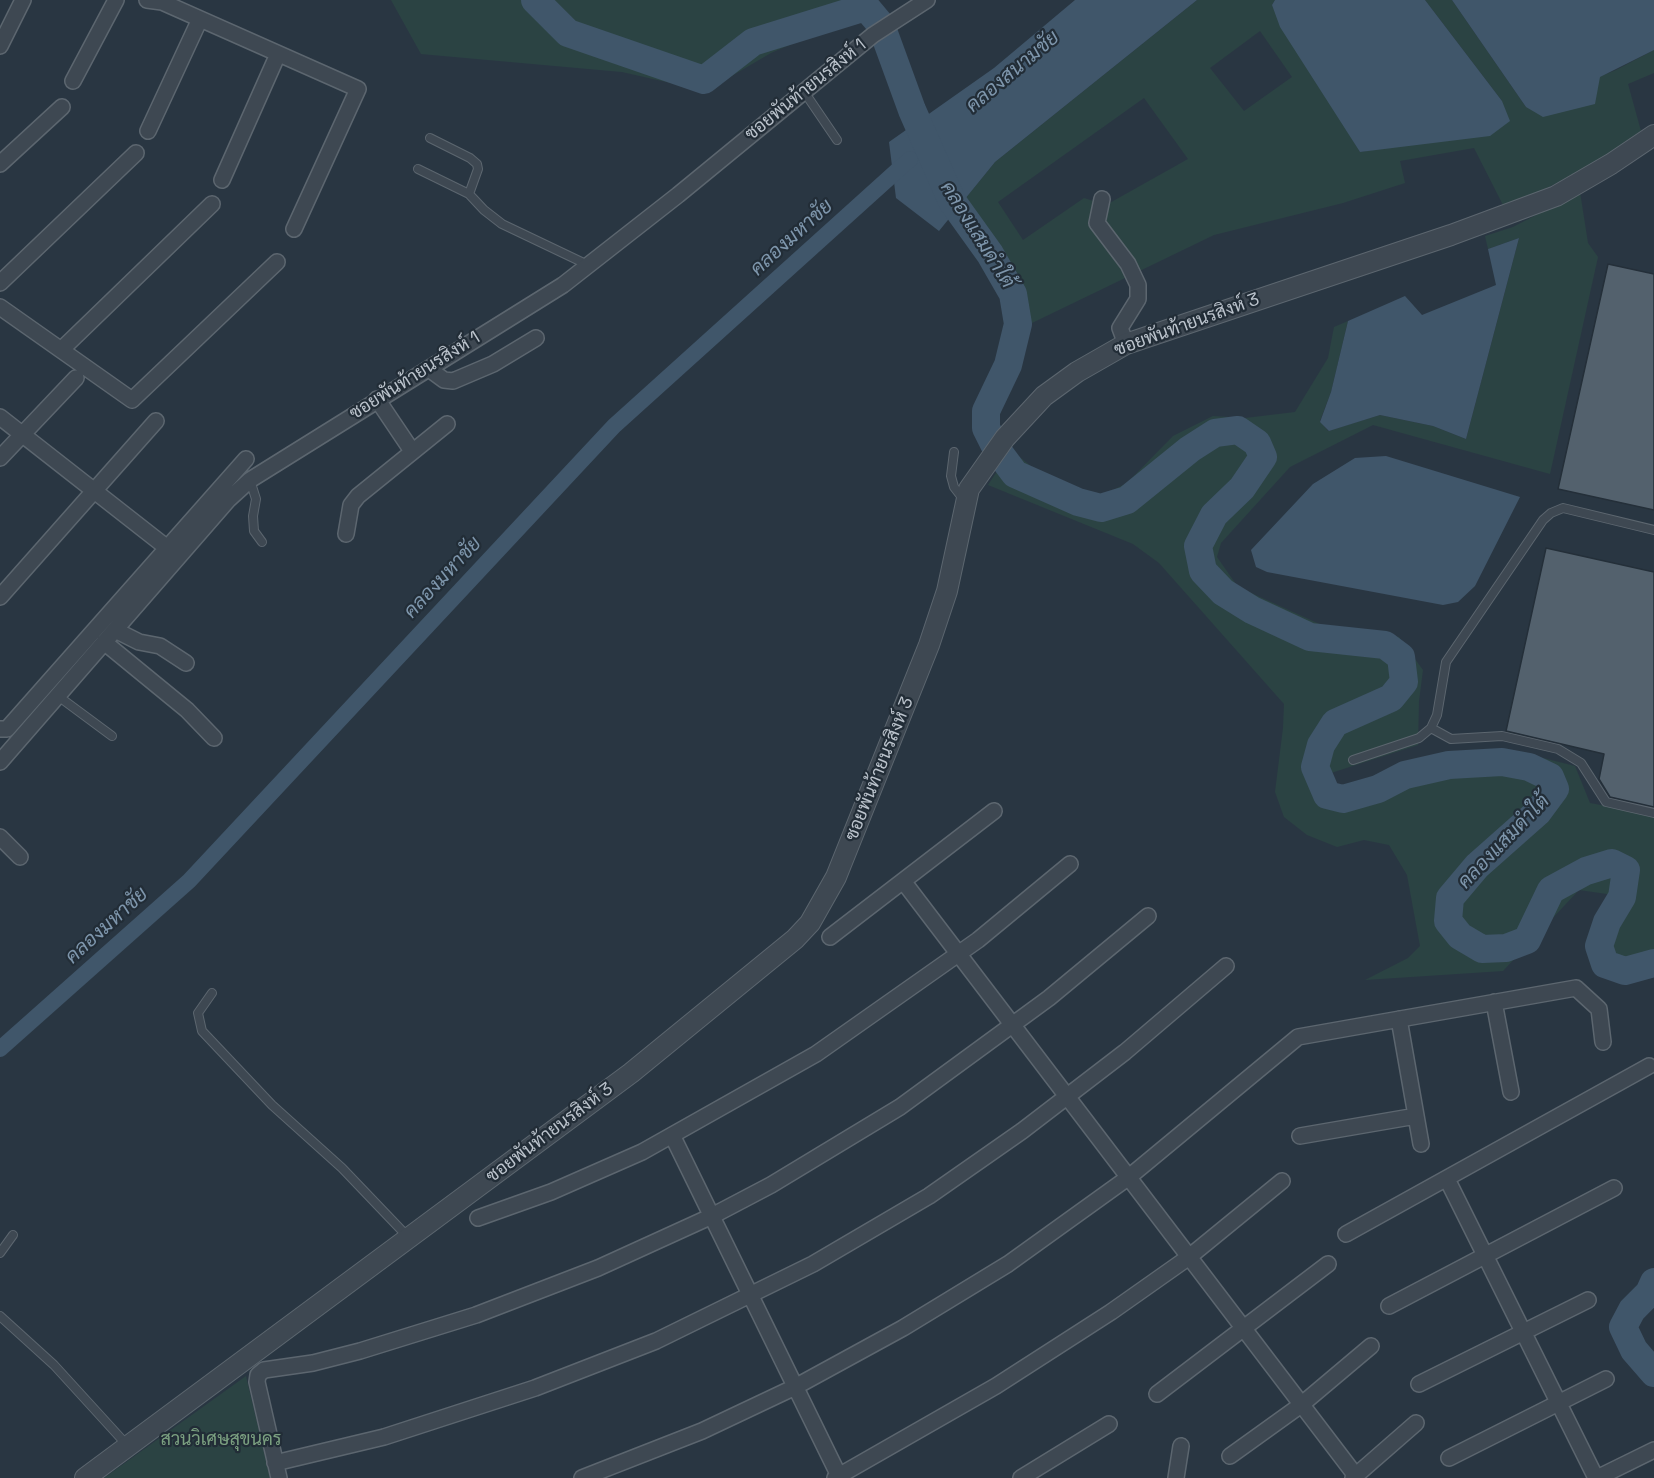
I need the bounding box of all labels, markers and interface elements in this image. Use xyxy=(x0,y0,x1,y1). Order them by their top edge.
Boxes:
water label: คลองสนามชัย xyxy=(961,26,1065,118)
street label: ซอยพันท้ายนรสิงห์ 1 xyxy=(741,35,871,145)
water label: คลองแสมดำใต้ xyxy=(935,177,1019,293)
water label: คลองมหาชัย xyxy=(746,195,838,281)
street label: ซอยพันท้ายนรสิงห์ 3 xyxy=(1111,289,1263,361)
street label: ซอยพันท้ายนรสิงห์ 1 xyxy=(346,327,484,425)
water label: คลองมหาชัย xyxy=(399,532,487,624)
street label: ซอยพันท้ายนรสิงห์ 3 xyxy=(841,694,919,844)
water label: คลองแสมดำใต้ xyxy=(1453,790,1555,894)
water label: คลองมหาชัย xyxy=(61,883,153,969)
street label: ซอยพันท้ายนรสิงห์ 3 xyxy=(482,1078,618,1188)
park label: สวนวิเศษสุขนคร xyxy=(160,1429,282,1451)

